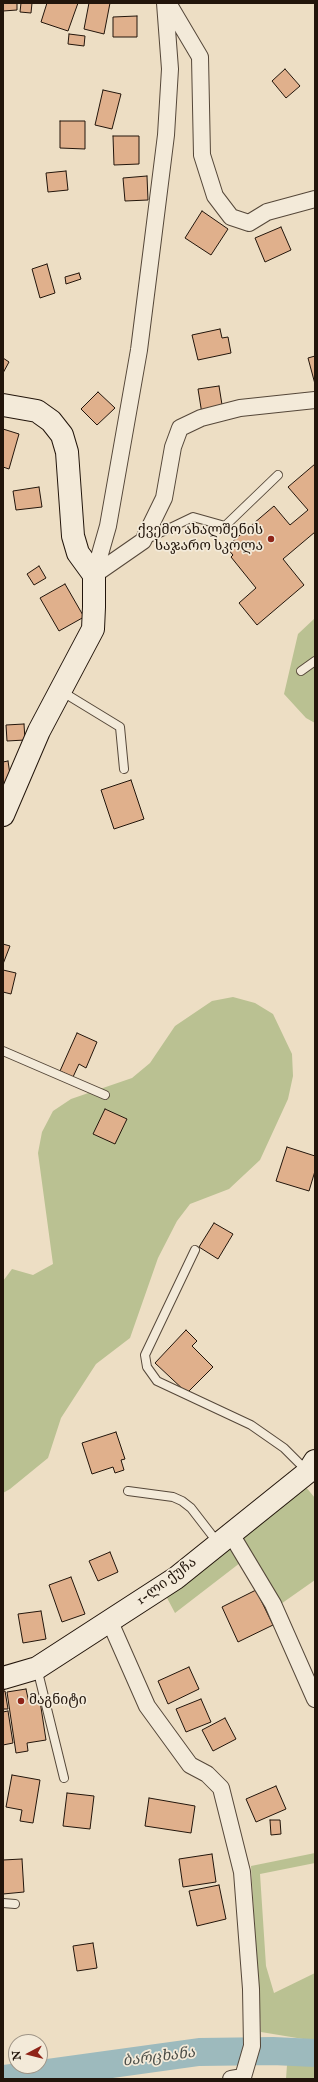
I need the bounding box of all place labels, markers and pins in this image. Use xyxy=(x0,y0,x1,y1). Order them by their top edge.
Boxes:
place label: ქვემო ახალშენის საჯარო სკოლა xyxy=(138,523,263,556)
marker: ქვემო ახალშენის საჯარო სკოლა xyxy=(266,534,276,544)
place label: მაგნიტი xyxy=(29,1693,87,1709)
marker: მაგნიტი xyxy=(16,1696,26,1706)

